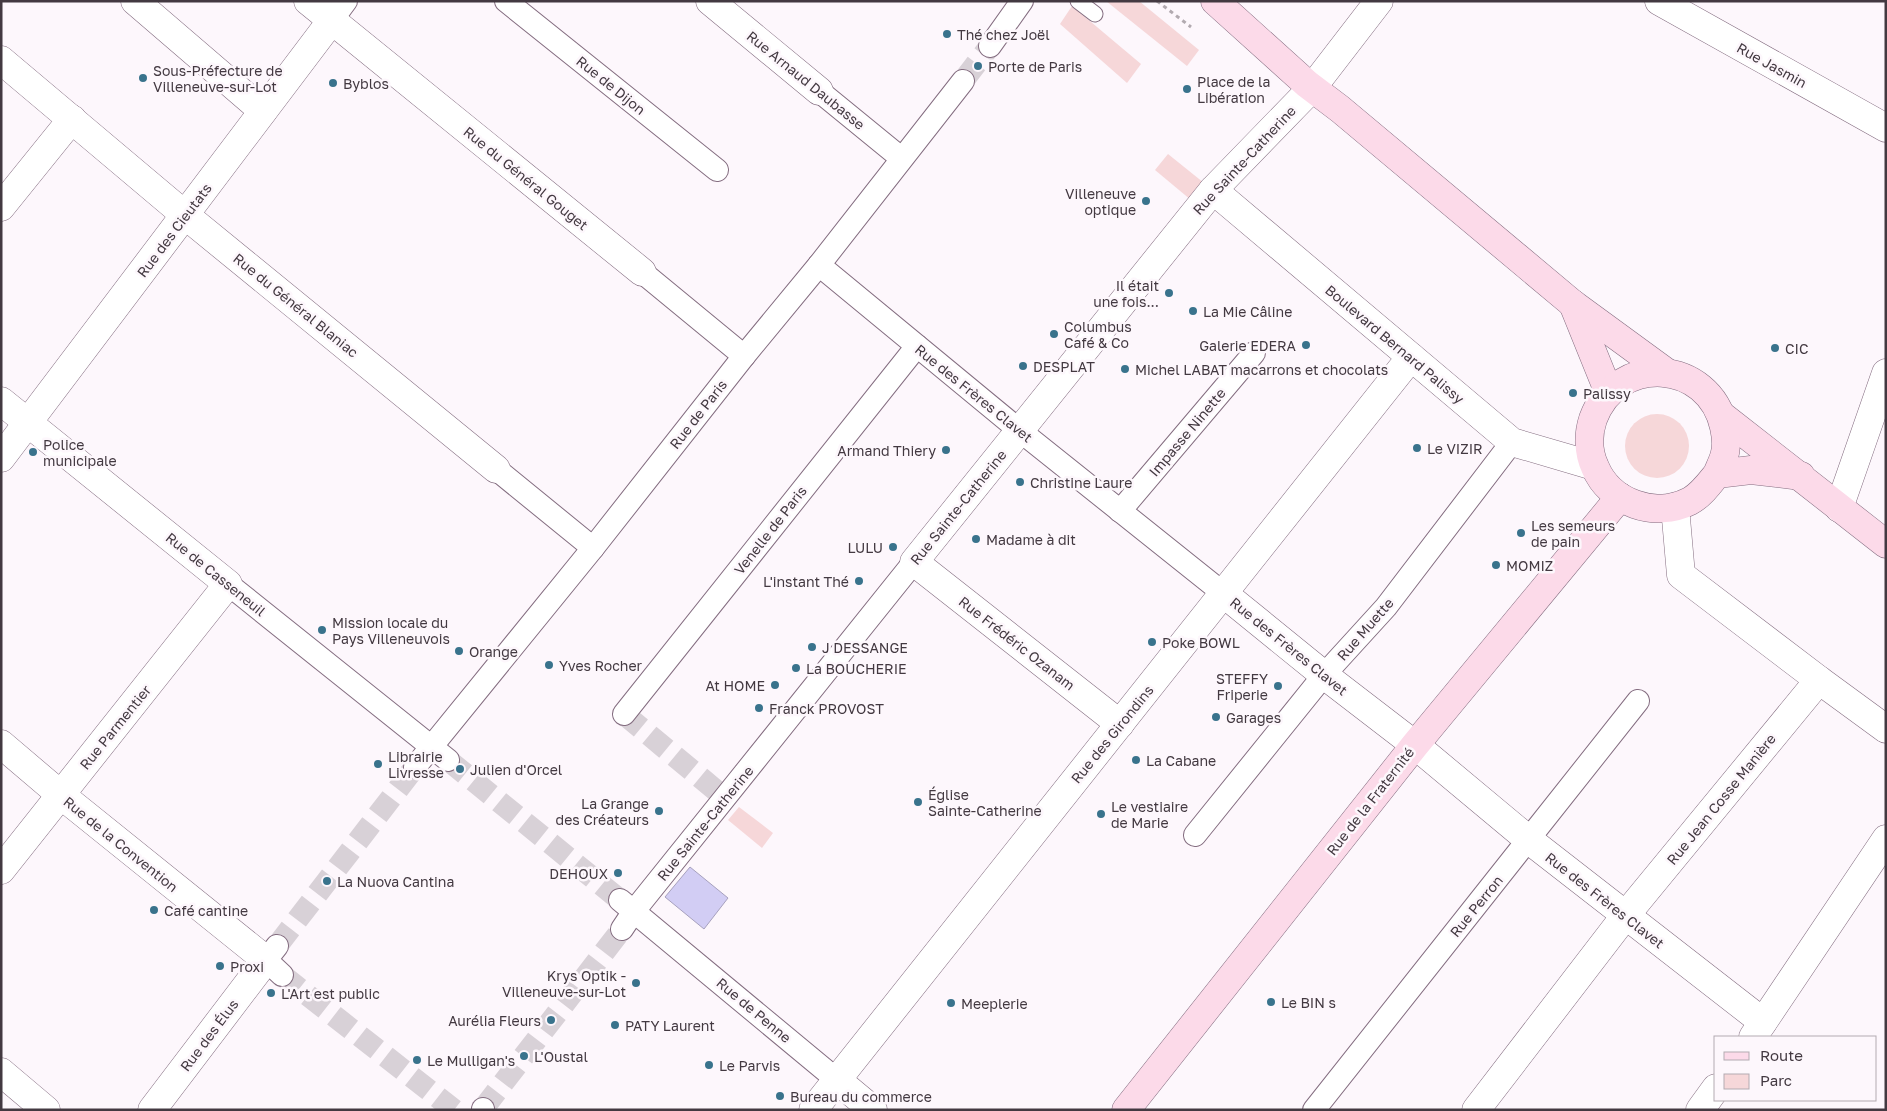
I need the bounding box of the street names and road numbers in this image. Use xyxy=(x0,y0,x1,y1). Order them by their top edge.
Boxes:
street label: Rue Arnaud Daubasse xyxy=(744,27,868,133)
street label: Rue Jasmin xyxy=(1734,39,1810,91)
street label: Rue de Dijon xyxy=(573,52,649,118)
street label: Rue Sainte-Catherine xyxy=(1189,102,1299,218)
street label: Rue du Général Gouget xyxy=(460,123,592,233)
street label: Rue des Cieutats xyxy=(133,180,215,280)
street label: Rue du Général Blaniac xyxy=(230,249,362,361)
street label: Boulevard Bernard Palissy xyxy=(1322,281,1468,407)
street label: Rue des Frères Clavet xyxy=(912,340,1036,446)
street label: Rue de Paris xyxy=(666,376,730,452)
street label: Impasse Ninette xyxy=(1145,384,1229,480)
street label: Rue Sainte-Catherine xyxy=(906,446,1010,568)
street label: Venelle de Paris xyxy=(730,482,810,578)
street label: Rue de Casseneuil xyxy=(163,529,269,619)
street label: Rue Frédéric Ozanam xyxy=(956,592,1078,694)
street label: Rue des Frères Clavet xyxy=(1227,593,1351,699)
street label: Rue Muette xyxy=(1333,594,1397,664)
street label: Rue Parmentier xyxy=(76,681,155,773)
street label: Rue des Girondins xyxy=(1067,682,1157,786)
street label: Rue Jean Cosse Manière xyxy=(1663,730,1779,868)
street label: Rue de la Fraternité xyxy=(1323,744,1417,858)
street label: Rue Sainte-Catherine xyxy=(653,762,757,884)
street label: Rue de la Convention xyxy=(60,793,182,895)
street label: Rue des Frères Clavet xyxy=(1542,848,1668,952)
street label: Rue Perron xyxy=(1446,872,1506,940)
street label: Rue de Penne xyxy=(713,974,795,1046)
street label: Rue des Élus xyxy=(176,996,242,1074)

